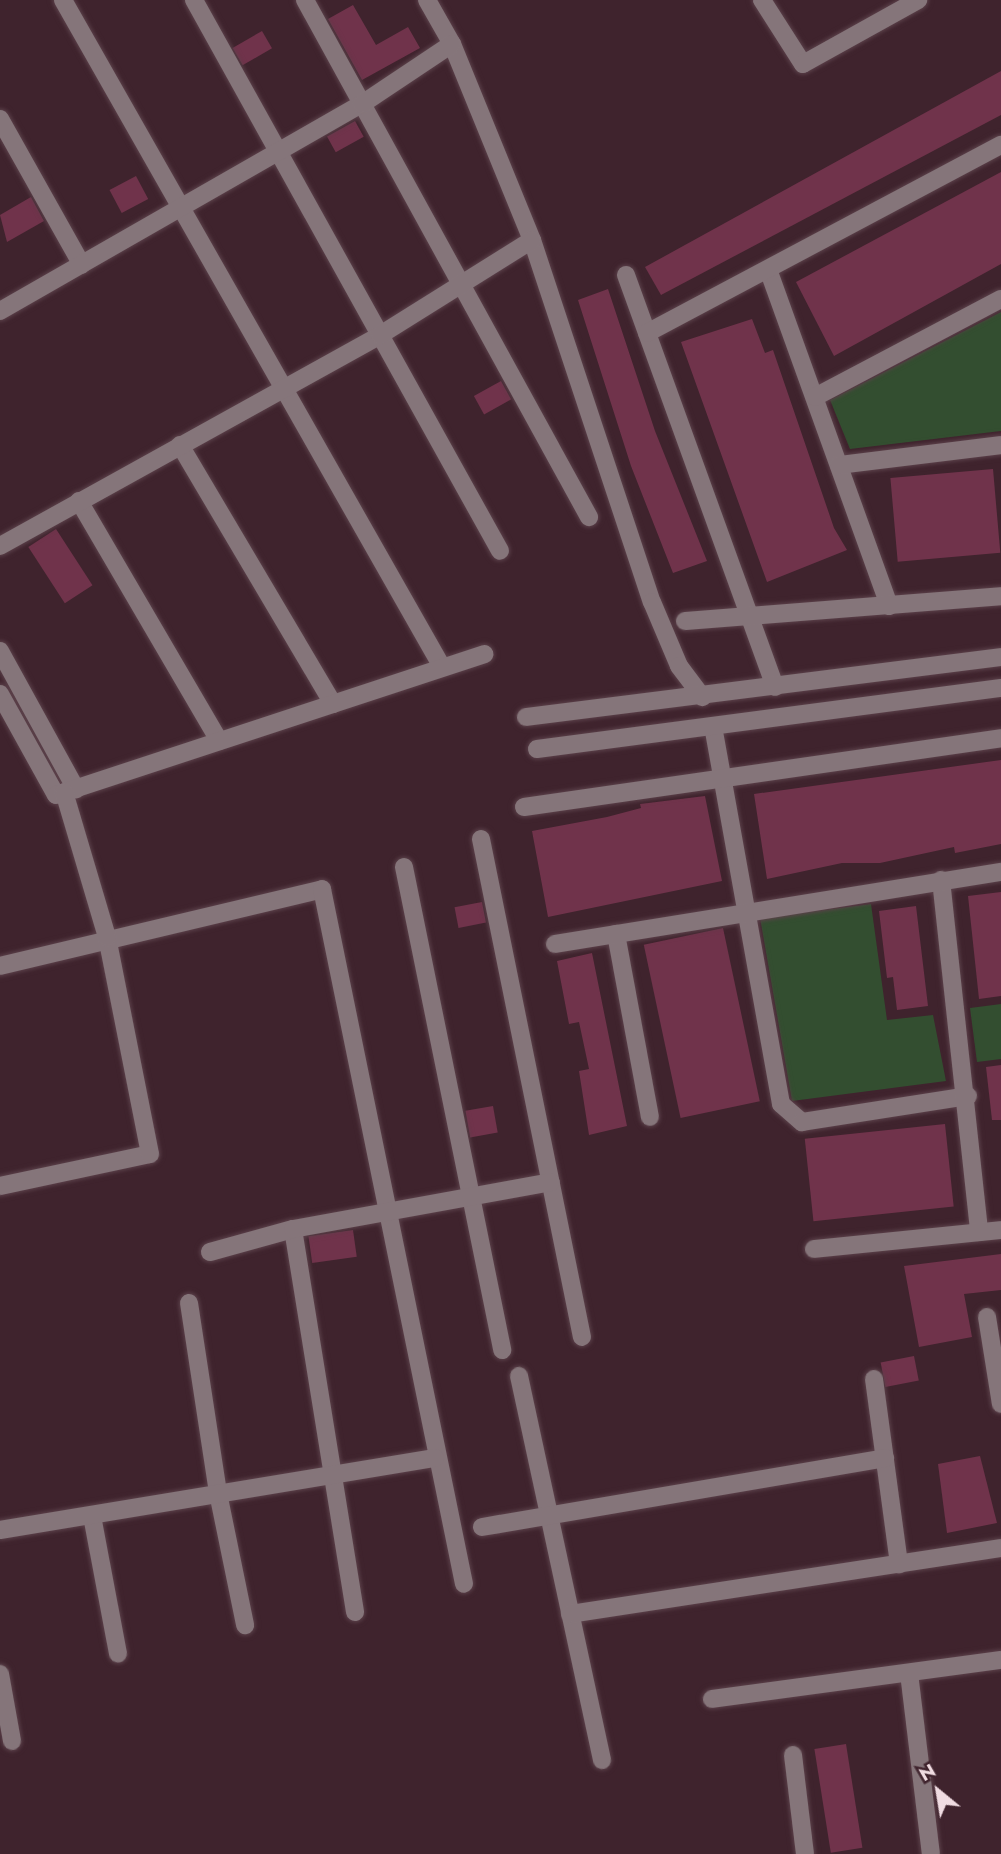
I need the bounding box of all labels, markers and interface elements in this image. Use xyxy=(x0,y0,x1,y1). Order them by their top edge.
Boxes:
north arrow xyxy=(903,1756,973,1826)
text: N xyxy=(914,1757,941,1788)

